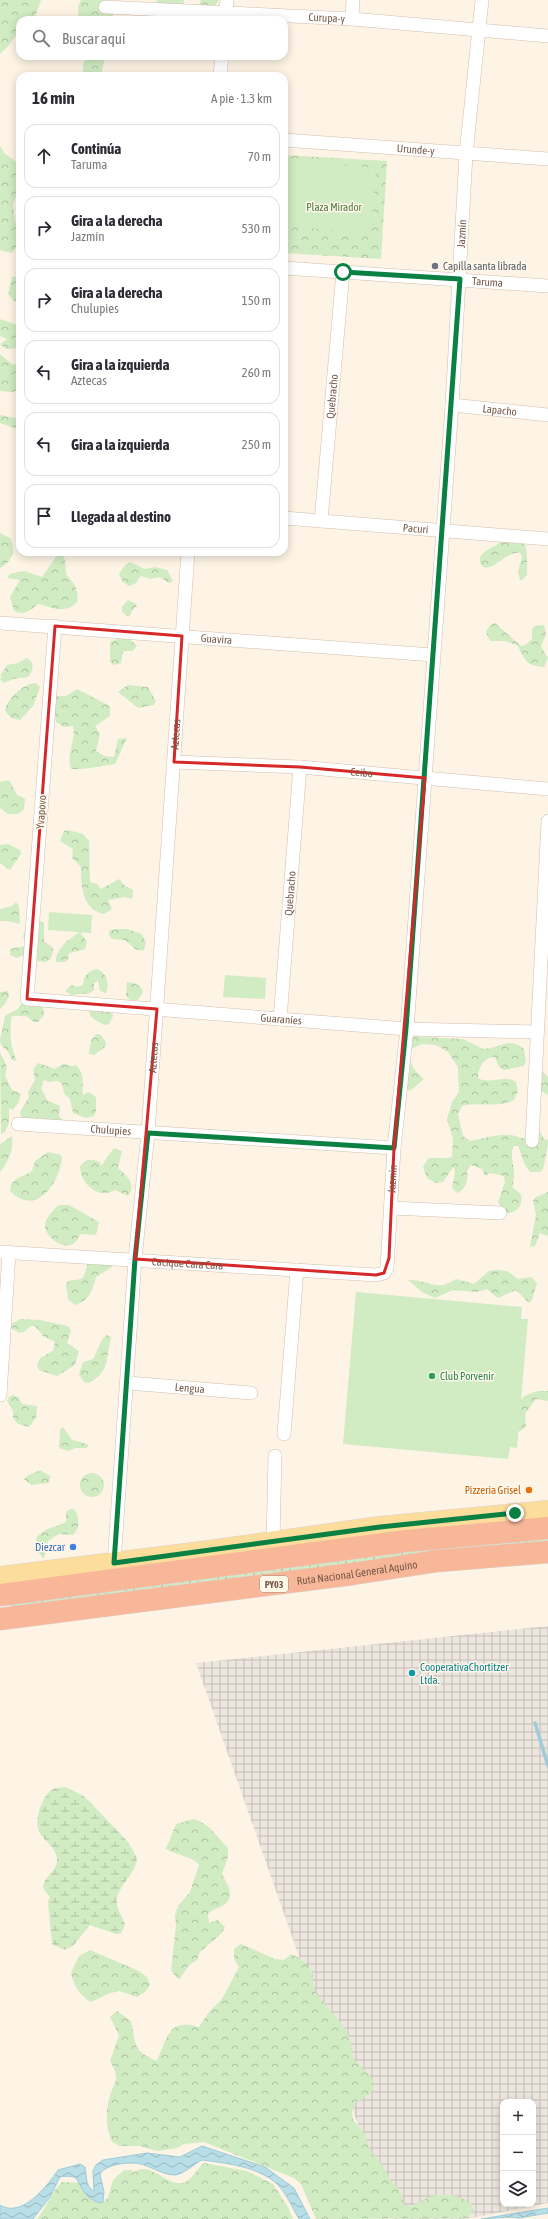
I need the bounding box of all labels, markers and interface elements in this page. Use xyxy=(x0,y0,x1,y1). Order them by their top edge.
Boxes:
street label: Curupa-y xyxy=(308,11,346,25)
search box xyxy=(16,16,288,60)
icon: search xyxy=(30,27,52,49)
text: Buscar aquí xyxy=(62,30,125,47)
text: 16 min xyxy=(32,88,75,108)
text: A pie · 1.3 km xyxy=(211,91,272,106)
text: Continúa xyxy=(71,140,121,157)
street label: Urunde-y xyxy=(396,142,435,157)
icon: ahead xyxy=(33,145,55,167)
text: 70 m xyxy=(248,149,271,164)
text: Taruma xyxy=(71,157,107,172)
park label: Plaza Mirador xyxy=(306,201,363,213)
text: Gira a la derecha xyxy=(71,212,162,229)
icon: right xyxy=(33,217,55,239)
street label: Jazmín xyxy=(455,219,468,248)
text: 530 m xyxy=(242,221,271,236)
text: Jazmín xyxy=(71,229,105,244)
place label: Capilla santa librada xyxy=(443,260,527,272)
marker: Capilla santa librada xyxy=(430,261,440,271)
route start xyxy=(334,263,352,281)
street label: Taruma xyxy=(472,275,503,289)
text: Gira a la derecha xyxy=(71,284,162,301)
icon: right xyxy=(33,289,55,311)
text: 150 m xyxy=(242,293,271,308)
text: Chulupies xyxy=(71,301,119,316)
text: Gira a la izquierda xyxy=(71,356,169,373)
icon: left xyxy=(33,361,55,383)
text: 260 m xyxy=(242,365,271,380)
text: Aztecas xyxy=(71,373,107,388)
street label: Quebracho xyxy=(324,374,340,419)
street label: Lapacho xyxy=(482,402,517,418)
icon: left xyxy=(33,433,55,455)
text: Gira a la izquierda xyxy=(71,436,169,453)
text: 250 m xyxy=(242,437,271,452)
icon: arrive xyxy=(33,505,55,527)
text: Llegada al destino xyxy=(71,508,171,525)
street label: Pacuri xyxy=(402,521,429,535)
street label: Guavira xyxy=(200,632,233,646)
street label: Aztecas xyxy=(168,719,182,750)
street label: Ceibo xyxy=(350,765,374,779)
street label: Yvapovo xyxy=(34,795,48,829)
street label: Quebracho xyxy=(282,871,298,916)
street label: Guaraníes xyxy=(260,1011,302,1027)
street label: Aztecas xyxy=(146,1042,160,1073)
street label: Chulupies xyxy=(90,1123,132,1137)
street label: Jazmín xyxy=(385,1164,399,1193)
street label: Cacique Cara Cara xyxy=(151,1255,224,1272)
place label: Club Porvenir xyxy=(440,1370,495,1382)
marker: Club Porvenir xyxy=(427,1371,437,1381)
street label: Lengua xyxy=(174,1381,205,1395)
place label: Pizzeria Grisel xyxy=(465,1484,521,1496)
marker: Pizzeria Grisel xyxy=(524,1485,534,1495)
route end xyxy=(506,1504,524,1522)
place label: Diezcar xyxy=(35,1541,66,1553)
marker: Diezcar xyxy=(68,1542,78,1552)
street label: Ruta Nacional General Aquino xyxy=(296,1558,418,1587)
road number: PY03 xyxy=(260,1576,288,1592)
place label: CooperativaChortitzer Ltda. xyxy=(420,1661,509,1686)
marker: CooperativaChortitzer Ltda. xyxy=(407,1668,417,1678)
map controls xyxy=(500,2099,536,2207)
button: + xyxy=(500,2099,536,2135)
button: − xyxy=(500,2135,536,2171)
button: layers xyxy=(500,2171,536,2207)

